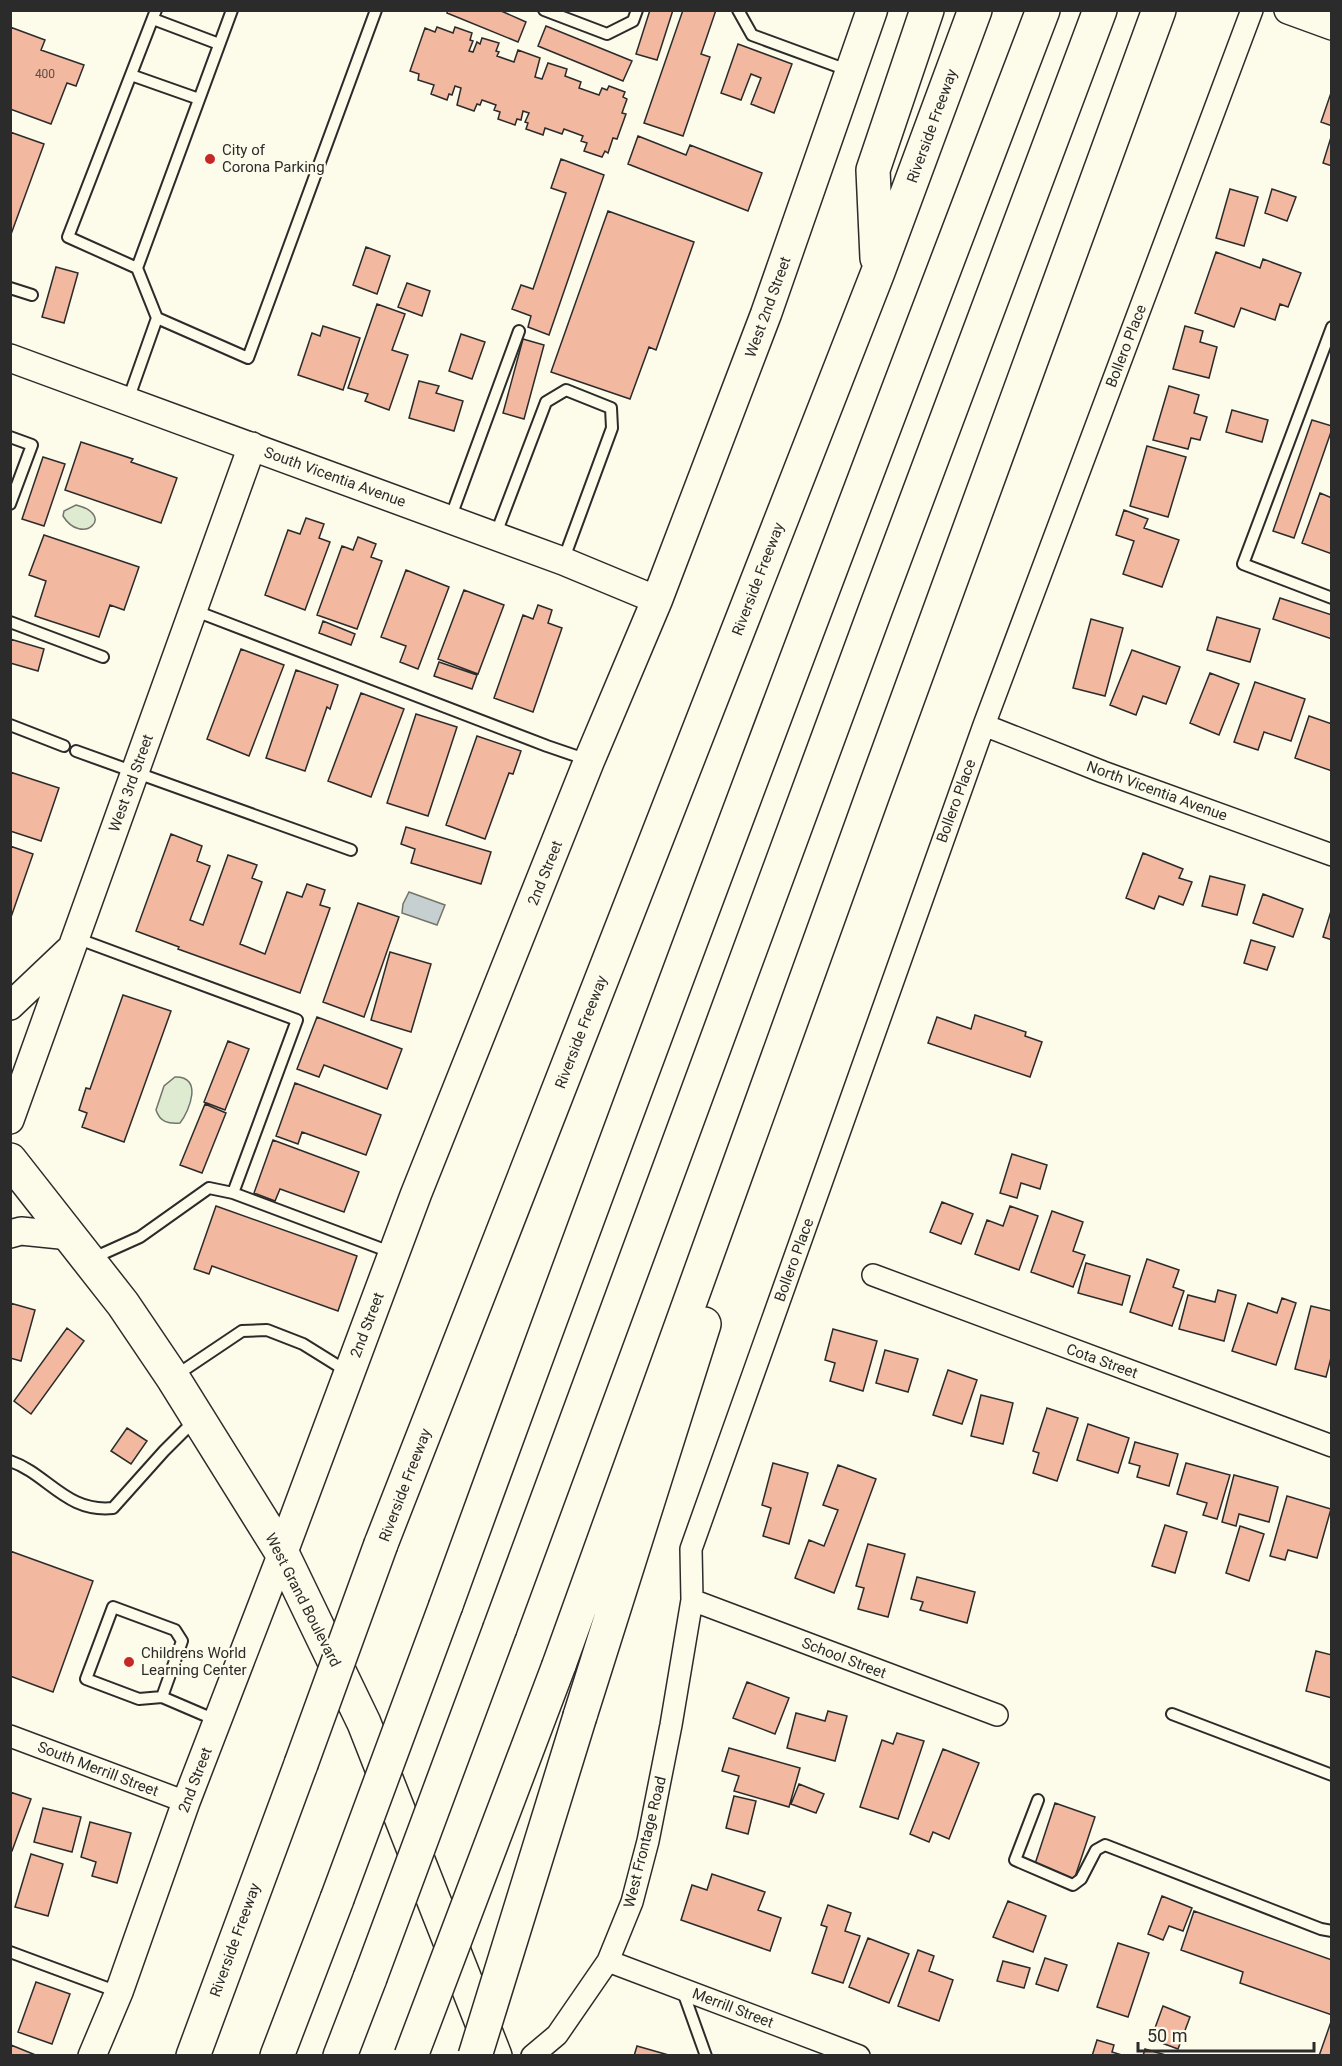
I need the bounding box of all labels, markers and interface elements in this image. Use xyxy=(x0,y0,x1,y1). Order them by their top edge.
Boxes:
house number: 400 xyxy=(35,67,55,81)
street label: Riverside Freeway xyxy=(903,67,961,185)
place label: City of Corona Parking xyxy=(222,141,325,176)
marker: City of Corona Parking xyxy=(203,152,217,166)
street label: West 2nd Street xyxy=(741,254,795,360)
street label: Bollero Place xyxy=(1102,302,1150,390)
street label: South Vicentia Avenue xyxy=(262,443,408,511)
street label: Riverside Freeway xyxy=(728,520,788,638)
street label: West 3rd Street xyxy=(105,732,157,834)
street label: Bollero Place xyxy=(933,757,979,845)
street label: North Vicentia Avenue xyxy=(1084,757,1230,825)
street label: 2nd Street xyxy=(524,838,566,908)
street label: Riverside Freeway xyxy=(551,973,611,1091)
street label: Bollero Place xyxy=(771,1216,817,1304)
street label: 2nd Street xyxy=(346,1290,388,1360)
street label: Cota Street xyxy=(1064,1340,1140,1382)
street label: Riverside Freeway xyxy=(375,1426,435,1544)
street label: West Grand Boulevard xyxy=(262,1530,344,1670)
street label: School Street xyxy=(799,1634,889,1682)
place label: Childrens World Learning Center xyxy=(141,1644,247,1679)
marker: Childrens World Learning Center xyxy=(122,1655,136,1669)
street label: South Merrill Street xyxy=(35,1738,161,1800)
street label: 2nd Street xyxy=(174,1745,216,1815)
street label: West Frontage Road xyxy=(620,1774,670,1910)
street label: Riverside Freeway xyxy=(206,1881,264,1999)
street label: Merrill Street xyxy=(690,1984,776,2032)
scale bar xyxy=(1138,2015,1314,2053)
text: 50 m xyxy=(1147,2025,1187,2046)

